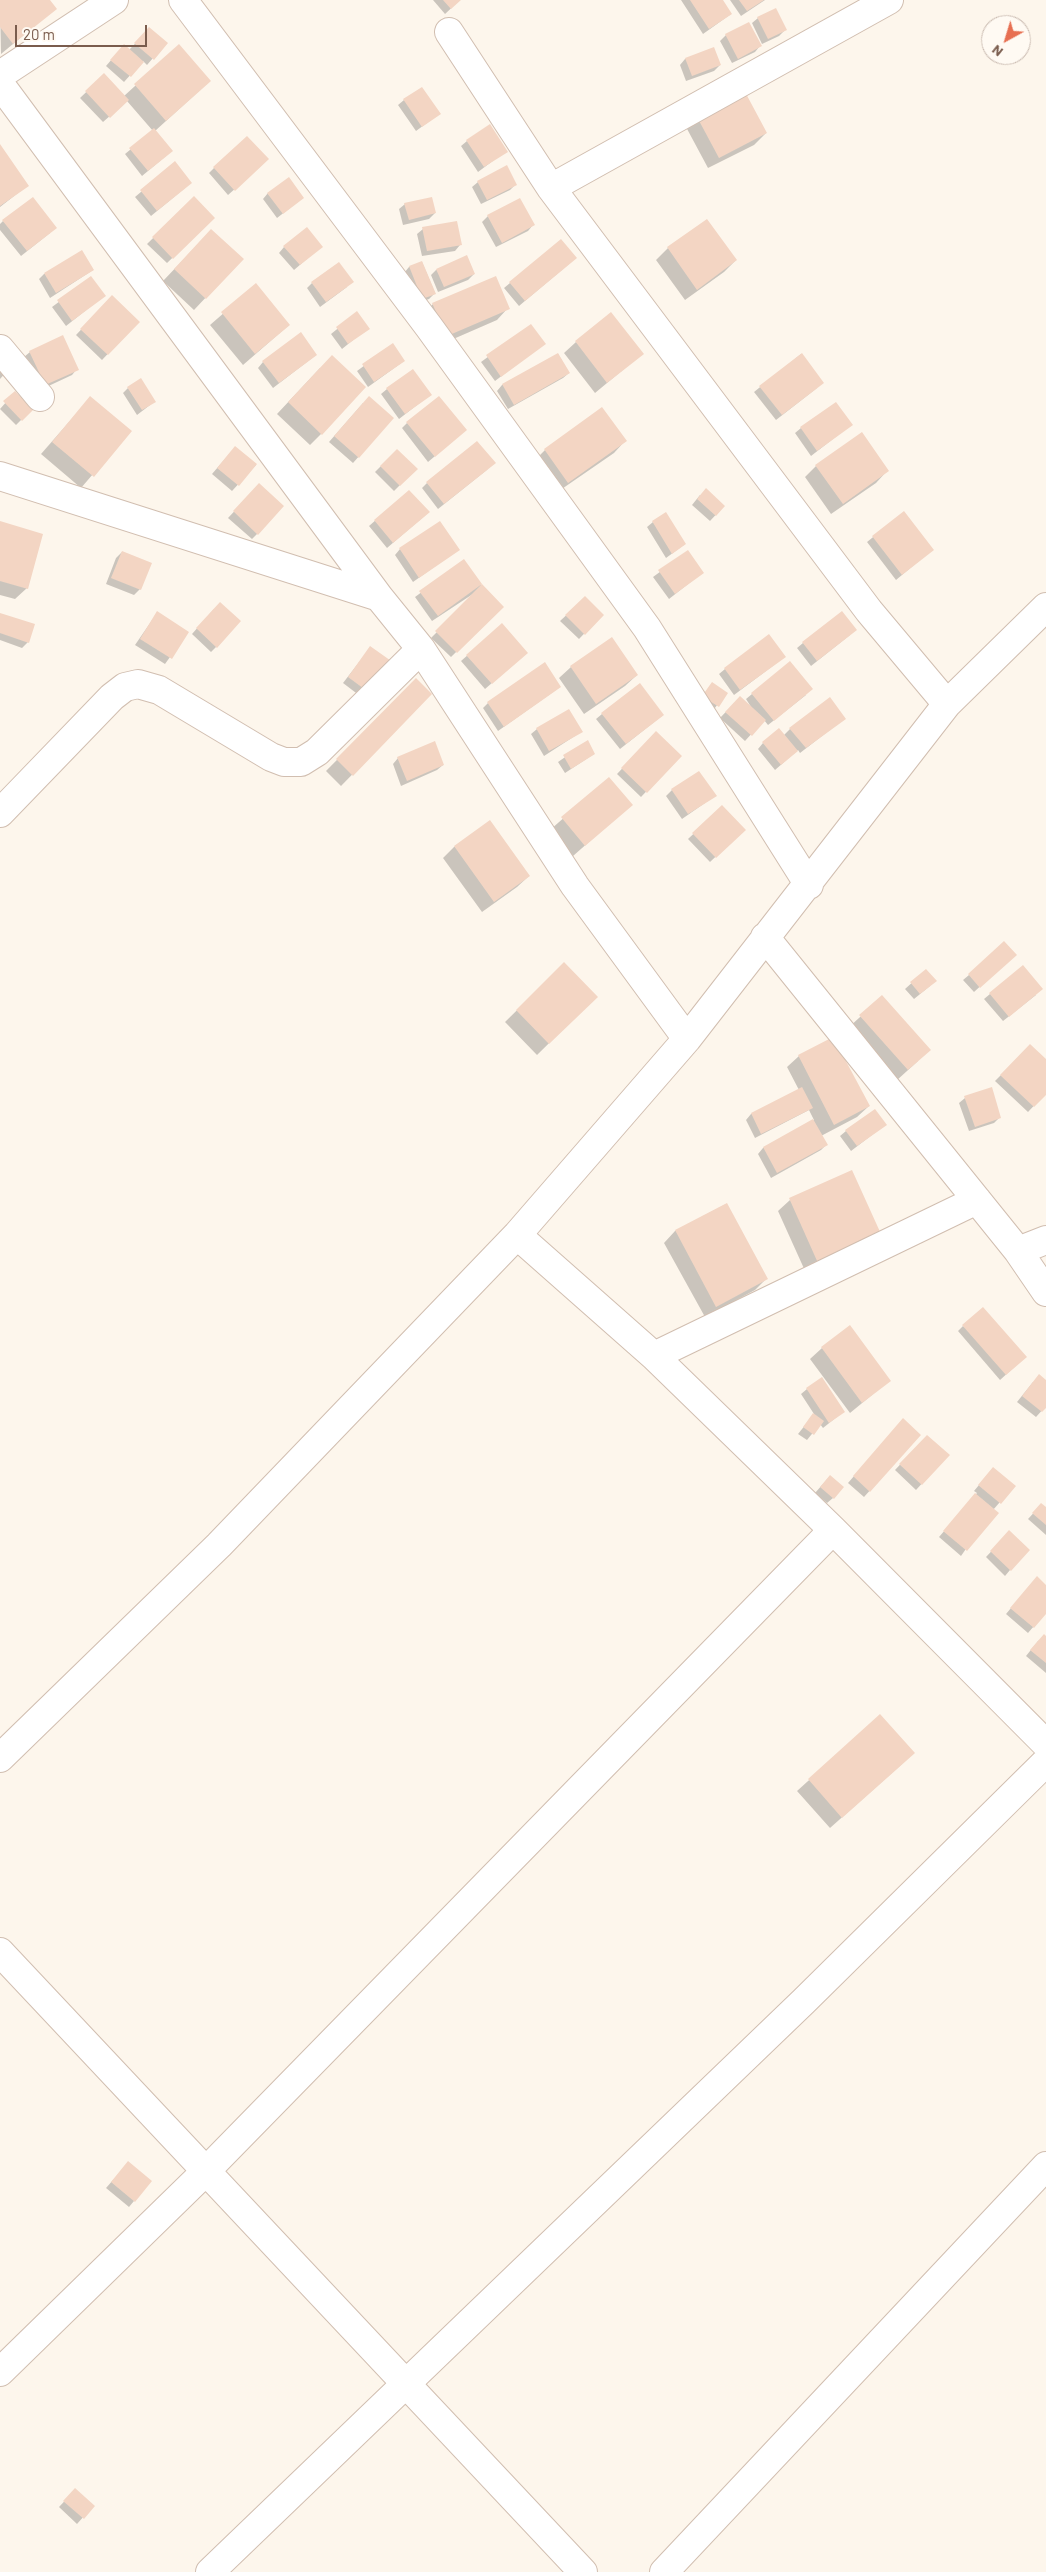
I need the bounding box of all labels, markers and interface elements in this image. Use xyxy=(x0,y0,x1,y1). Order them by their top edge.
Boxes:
scale bar xyxy=(18,15,150,47)
north arrow xyxy=(981,15,1031,65)
text: 20 m xyxy=(23,25,55,43)
text: N xyxy=(988,42,1006,61)

